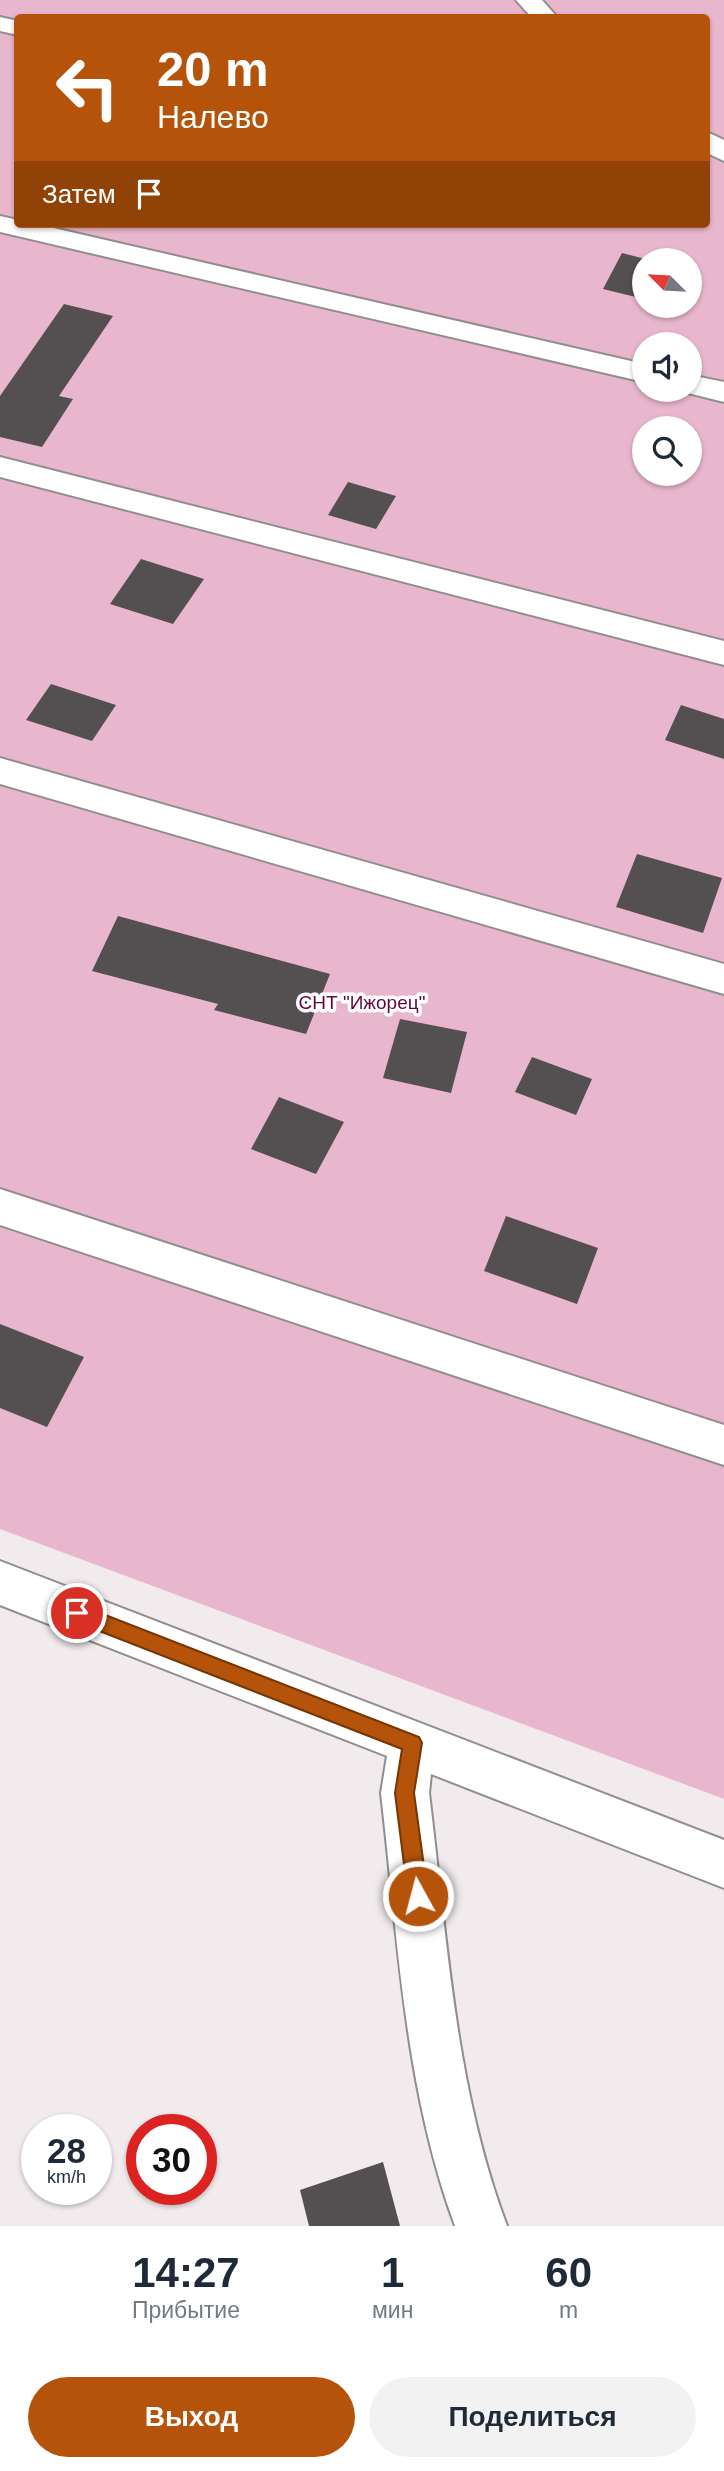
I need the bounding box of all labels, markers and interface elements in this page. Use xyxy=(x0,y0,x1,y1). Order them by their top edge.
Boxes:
icon: left xyxy=(42,42,133,133)
text: 20 m xyxy=(157,42,269,96)
text: Налево xyxy=(157,99,269,135)
icon: arrive xyxy=(130,175,168,213)
text: Затем xyxy=(42,179,116,209)
north arrow xyxy=(632,248,702,318)
map controls xyxy=(632,248,702,486)
button: sound xyxy=(632,332,702,402)
button: search xyxy=(632,416,702,486)
park label: СНТ "Ижорец" xyxy=(299,992,425,1013)
pin xyxy=(47,1583,107,1643)
icon: arrive xyxy=(58,1594,96,1632)
position arrow xyxy=(381,1859,455,1933)
speed limit sign: 30 xyxy=(126,2114,217,2205)
text: 28 xyxy=(47,2131,86,2170)
text: km/h xyxy=(47,2167,86,2187)
text: 14:27 xyxy=(132,2249,240,2296)
text: 1 xyxy=(381,2249,404,2296)
text: 60 xyxy=(545,2249,592,2296)
text: Прибытие xyxy=(132,2297,240,2323)
text: мин xyxy=(372,2297,413,2323)
text: m xyxy=(559,2297,578,2323)
button: Выход xyxy=(28,2377,355,2457)
button: Поделиться xyxy=(369,2377,696,2457)

